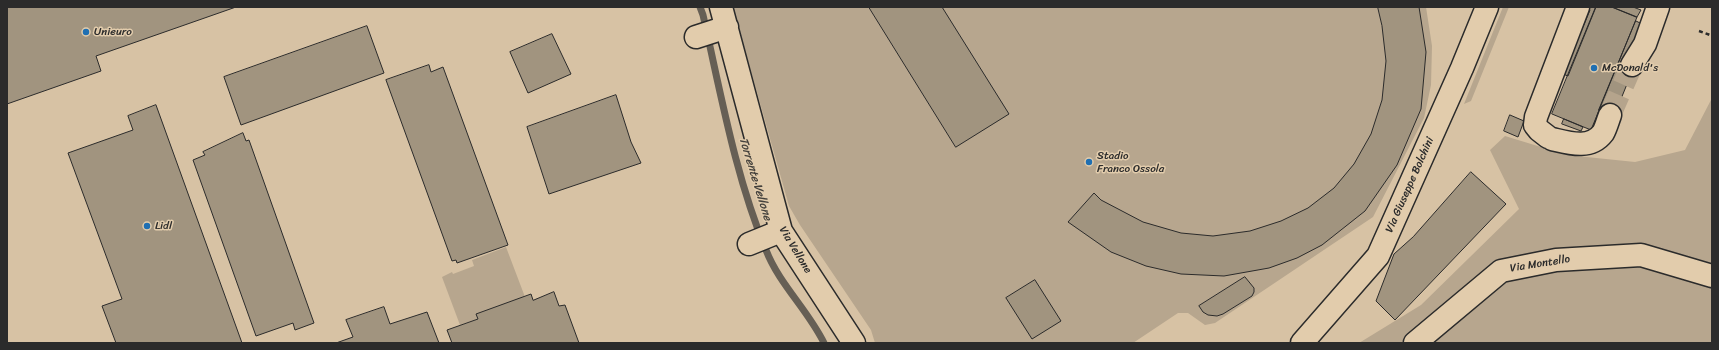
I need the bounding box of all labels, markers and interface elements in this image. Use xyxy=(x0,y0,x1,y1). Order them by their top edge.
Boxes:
place label: Unieuro xyxy=(94,25,132,39)
marker: Unieuro xyxy=(81,27,91,37)
place label: McDonald's xyxy=(1602,61,1658,75)
marker: McDonald's xyxy=(1589,63,1599,73)
street label: Via Giuseppe Bolchini xyxy=(1383,135,1437,235)
water label: Torrente Vellone xyxy=(736,136,774,222)
place label: Stadio Franco Ossola xyxy=(1097,149,1164,175)
marker: Stadio Franco Ossola xyxy=(1084,157,1094,167)
place label: Lidl xyxy=(155,219,172,233)
marker: Lidl xyxy=(142,221,152,231)
street label: Via Vellone xyxy=(776,224,814,276)
street label: Via Montello xyxy=(1509,253,1571,275)

